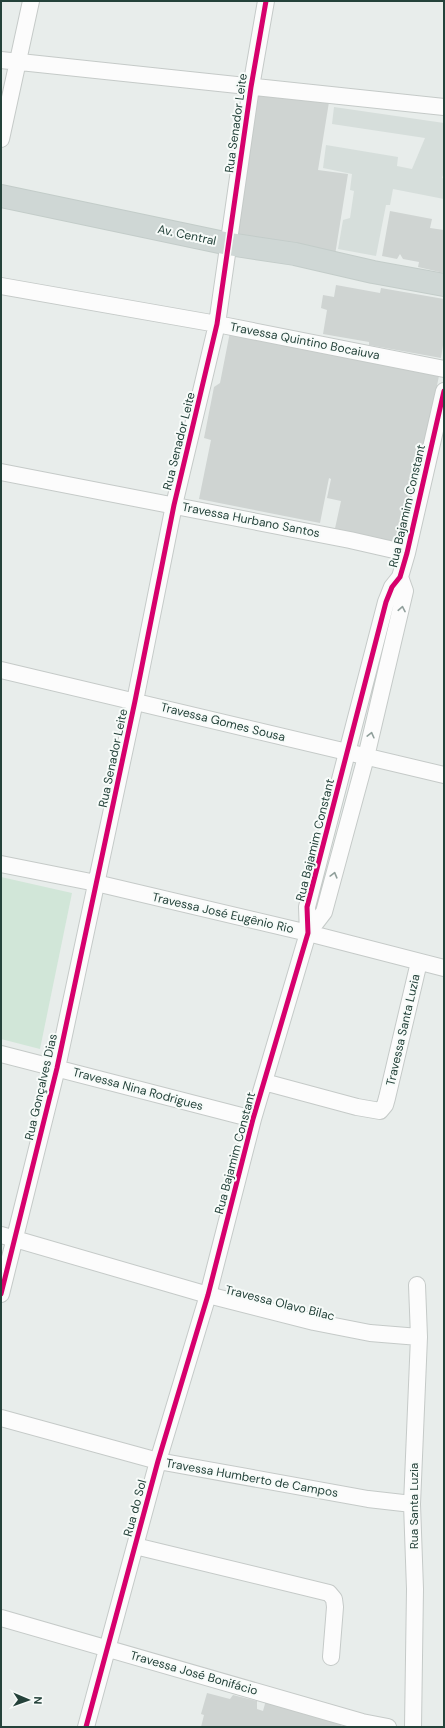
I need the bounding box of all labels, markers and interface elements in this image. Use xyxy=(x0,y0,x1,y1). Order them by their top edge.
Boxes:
street label: Rua Senador Leite xyxy=(221,72,251,174)
street label: Av. Central xyxy=(156,221,218,249)
street label: Travessa Quintino Bocaiuva xyxy=(229,319,381,363)
street label: Rua Senador Leite xyxy=(159,390,199,492)
street label: Rua Bajamim Constant xyxy=(385,443,429,569)
street label: Travessa Hurbano Santos xyxy=(181,499,321,541)
one-way arrow xyxy=(397,606,406,612)
street label: Travessa Gomes Sousa xyxy=(159,699,287,745)
street label: Rua Senador Leite xyxy=(95,707,131,809)
one-way arrow xyxy=(367,732,375,738)
street label: Rua Bajamim Constant xyxy=(292,777,338,903)
one-way arrow xyxy=(330,871,338,878)
street label: Travessa José Eugênio Rio xyxy=(151,889,295,937)
street label: Travessa Santa Luzia xyxy=(382,973,424,1087)
street label: Rua Gonçalves Dias xyxy=(21,1032,61,1142)
street label: Travessa Nina Rodrigues xyxy=(71,1064,205,1114)
street label: Rua Bajamim Constant xyxy=(211,1090,259,1216)
street label: Travessa Olavo Bilac xyxy=(224,1282,336,1324)
street label: Travessa Humberto de Campos xyxy=(165,1455,339,1501)
street label: Rua Santa Luzia xyxy=(406,1463,422,1549)
street label: Rua do Sol xyxy=(120,1478,150,1538)
street label: Travessa José Bonifácio xyxy=(128,1647,260,1699)
north arrow xyxy=(8,1680,48,1720)
text: N xyxy=(31,1696,45,1705)

